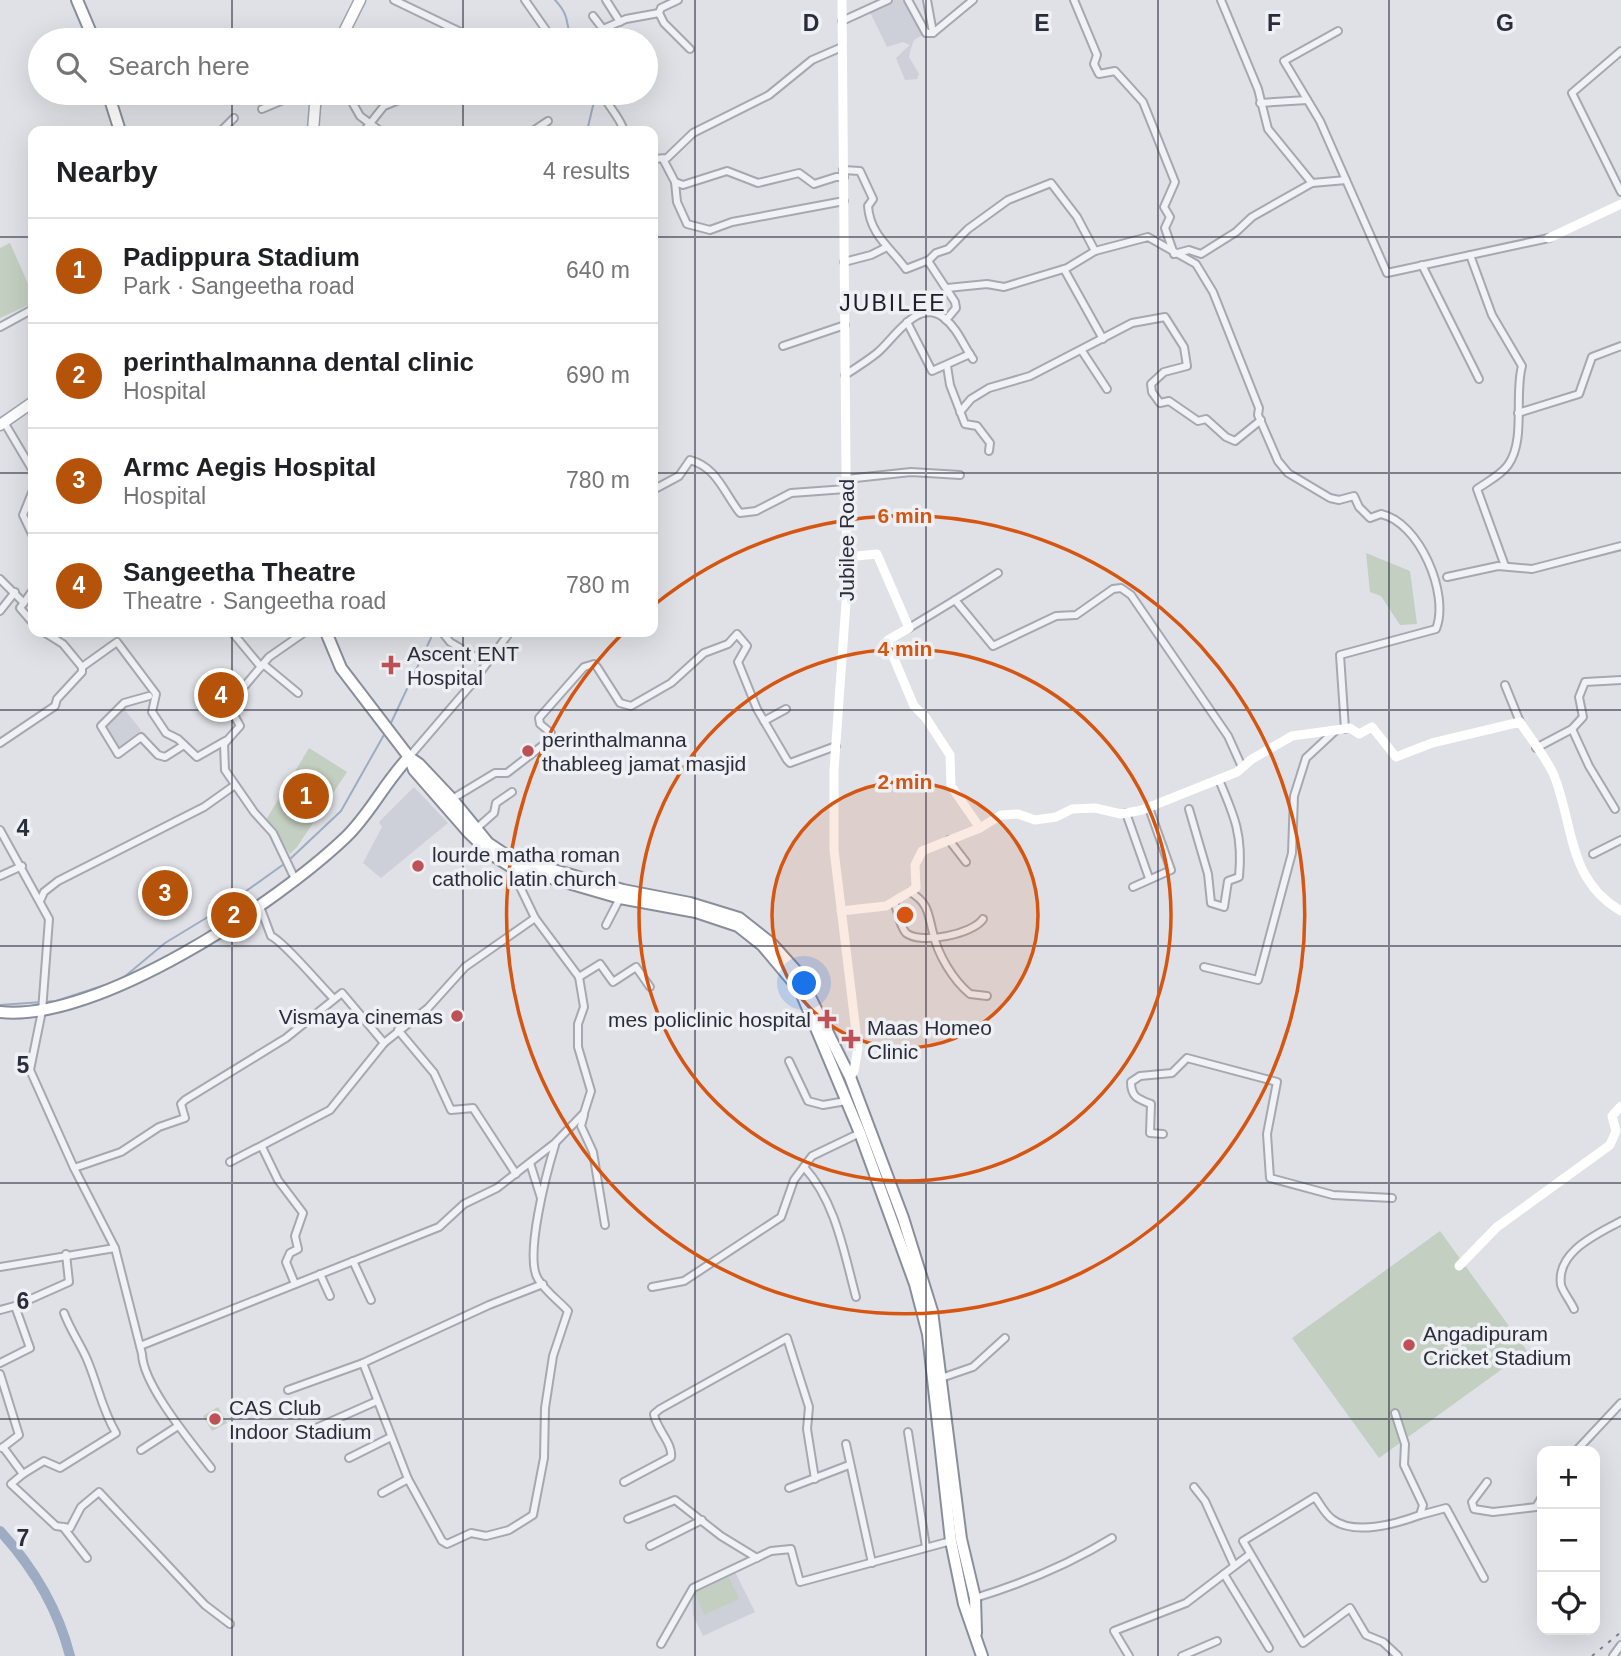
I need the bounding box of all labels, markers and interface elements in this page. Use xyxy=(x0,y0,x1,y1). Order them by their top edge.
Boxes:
text: D xyxy=(803,10,819,36)
text: E xyxy=(1034,10,1050,36)
text: F xyxy=(1267,10,1281,36)
text: G xyxy=(1496,10,1514,36)
search box xyxy=(28,28,658,105)
icon: search xyxy=(52,48,90,86)
text: Search here xyxy=(108,51,250,81)
text: Nearby xyxy=(56,155,158,188)
text: 4 results xyxy=(543,158,630,184)
text: Padippura Stadium xyxy=(123,242,360,272)
text: 1 xyxy=(73,257,85,283)
text: 640 m xyxy=(566,257,630,283)
text: Park · Sangeetha road xyxy=(123,273,354,299)
district label: JUBILEE xyxy=(839,290,947,316)
text: perinthalmanna dental clinic xyxy=(123,347,474,377)
text: 2 xyxy=(73,362,85,388)
text: 690 m xyxy=(566,362,630,388)
text: Hospital xyxy=(123,378,206,404)
text: Armc Aegis Hospital xyxy=(123,452,376,482)
text: 3 xyxy=(73,467,85,493)
text: 780 m xyxy=(566,467,630,493)
street label: Jubilee Road xyxy=(835,479,858,601)
text: Hospital xyxy=(123,483,206,509)
text: 6 min xyxy=(878,504,932,527)
text: Sangeetha Theatre xyxy=(123,557,356,587)
text: 4 xyxy=(73,572,85,598)
text: 780 m xyxy=(566,572,630,598)
text: Theatre · Sangeetha road xyxy=(123,588,386,614)
text: 4 min xyxy=(878,637,932,660)
place label: Ascent ENT Hospital xyxy=(407,642,519,689)
marker: Ascent ENT Hospital xyxy=(381,655,401,675)
pin: 4 xyxy=(198,669,244,721)
place label: perinthalmanna thableeg jamat masjid xyxy=(542,728,746,775)
marker: perinthalmanna thableeg jamat masjid xyxy=(520,743,536,759)
pin: 1 xyxy=(283,770,329,822)
text: 2 min xyxy=(878,770,932,793)
text: 4 xyxy=(17,815,30,841)
place label: lourde matha roman catholic latin church xyxy=(432,843,620,890)
marker: lourde matha roman catholic latin church xyxy=(410,858,426,874)
pin: 3 xyxy=(142,867,188,919)
pin: 2 xyxy=(211,889,257,941)
centre of rings xyxy=(893,903,917,927)
your location xyxy=(787,966,821,1000)
place label: Vismaya cinemas xyxy=(279,1005,443,1028)
marker: Vismaya cinemas xyxy=(449,1008,465,1024)
place label: mes policlinic hospital xyxy=(608,1008,811,1031)
marker: mes policlinic hospital xyxy=(817,1009,837,1029)
place label: Maas Homeo Clinic xyxy=(867,1016,992,1063)
marker: Maas Homeo Clinic xyxy=(841,1029,861,1049)
text: 5 xyxy=(17,1052,30,1078)
text: 6 xyxy=(17,1288,29,1314)
place label: Angadipuram Cricket Stadium xyxy=(1423,1322,1571,1369)
marker: Angadipuram Cricket Stadium xyxy=(1401,1337,1417,1353)
place label: CAS Club Indoor Stadium xyxy=(229,1396,371,1443)
marker: CAS Club Indoor Stadium xyxy=(207,1411,223,1427)
map controls xyxy=(1537,1446,1600,1635)
button: + xyxy=(1537,1446,1600,1509)
button: − xyxy=(1537,1509,1600,1572)
text: 7 xyxy=(17,1525,29,1551)
button: locate xyxy=(1537,1572,1600,1635)

